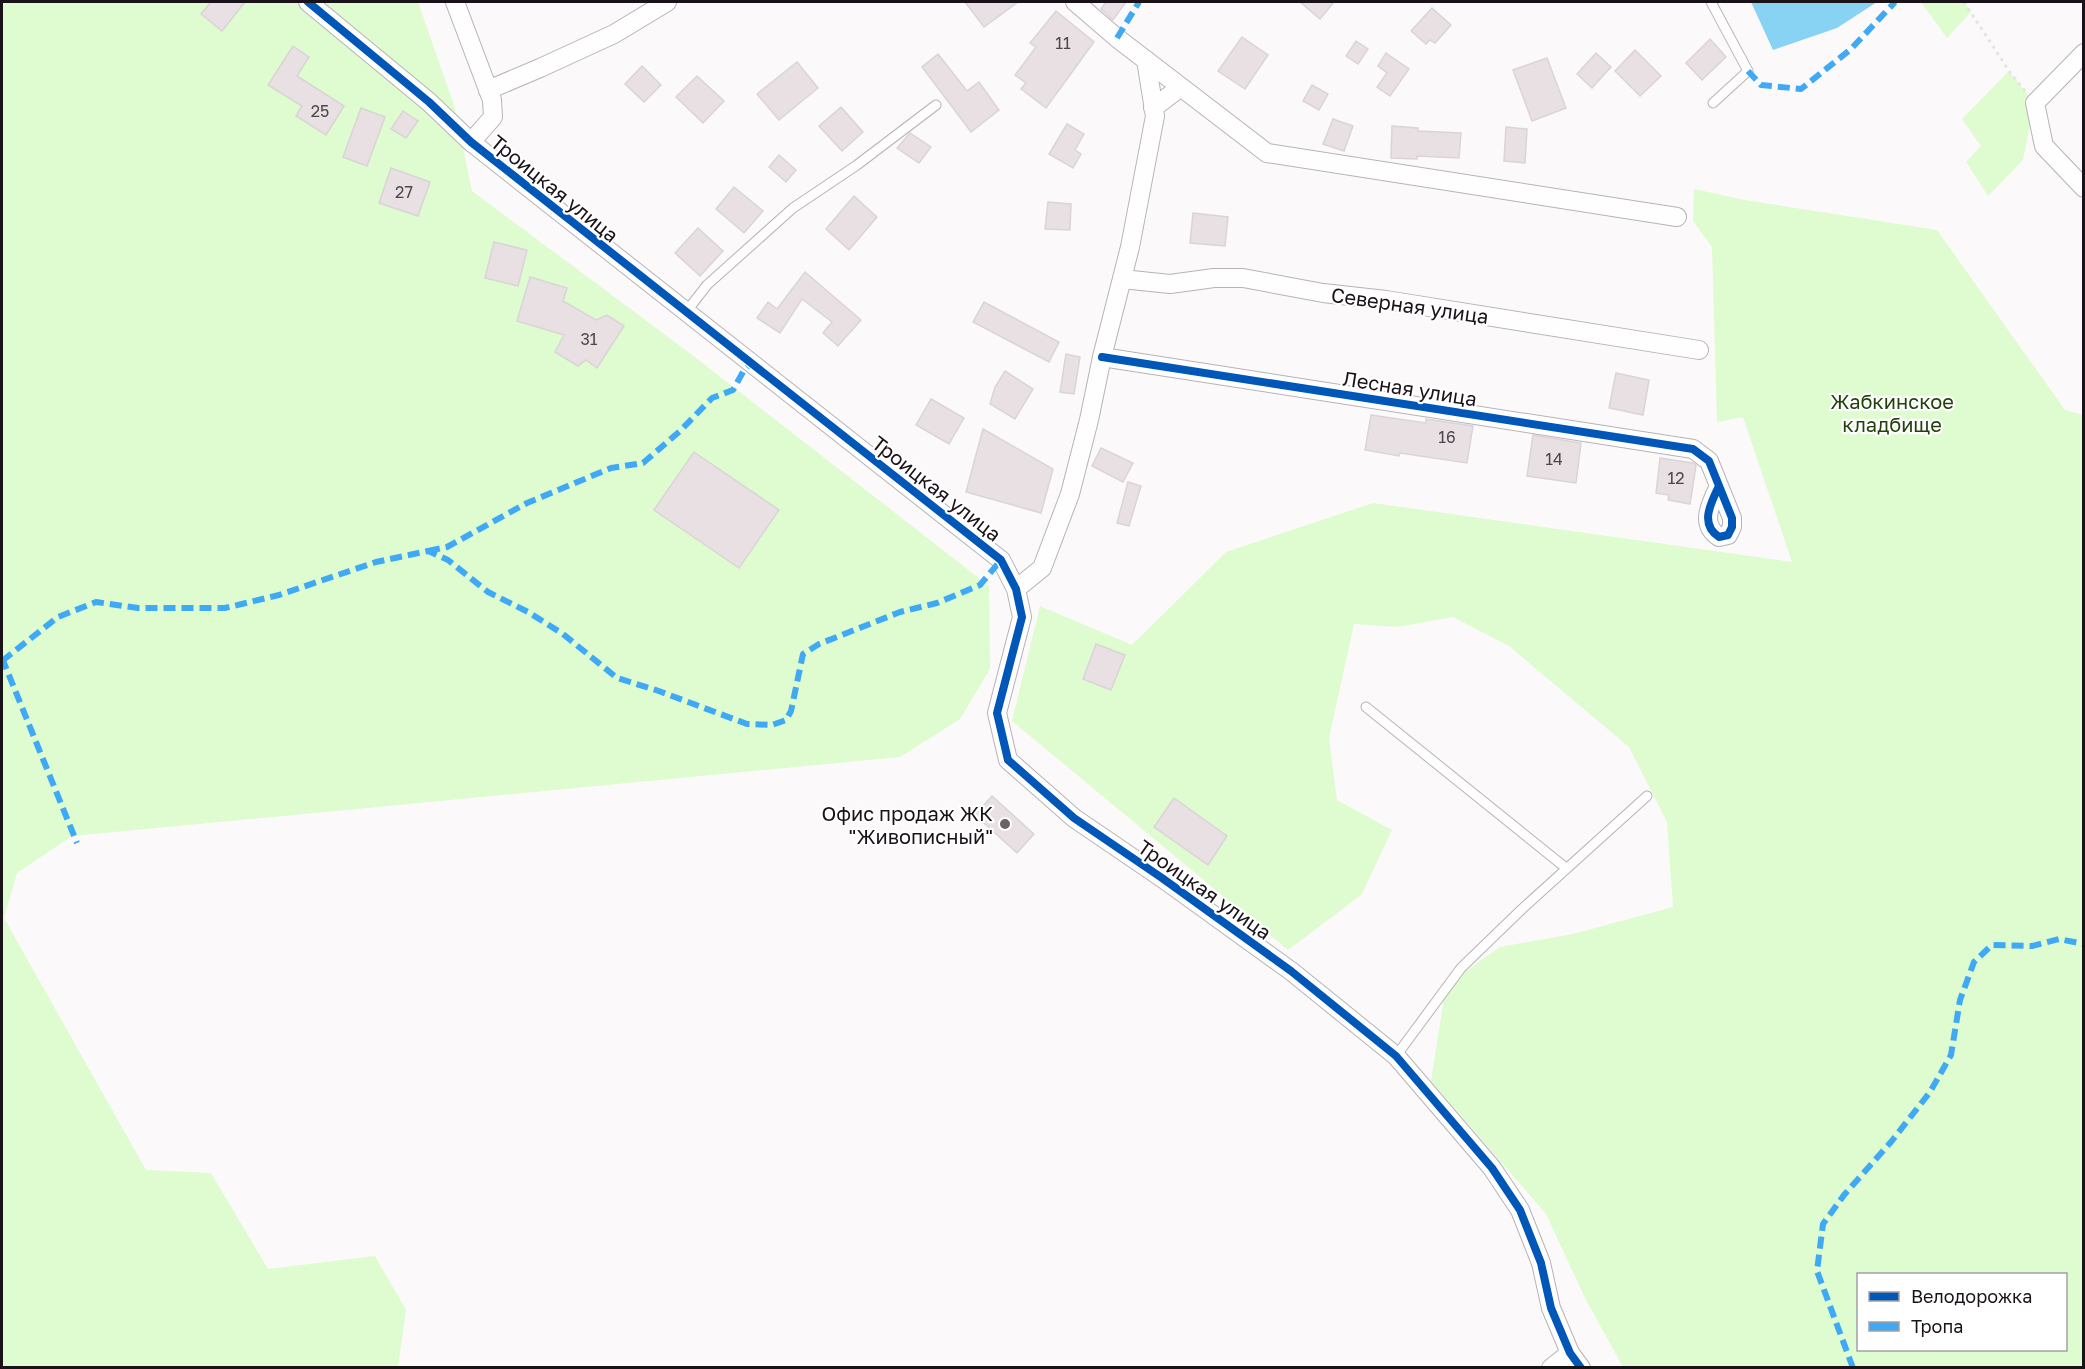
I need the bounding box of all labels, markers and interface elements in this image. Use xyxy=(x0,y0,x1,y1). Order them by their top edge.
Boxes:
house number: 11 xyxy=(1055,33,1071,53)
house number: 25 xyxy=(311,101,329,121)
street label: Троицкая улица xyxy=(486,129,624,247)
house number: 27 xyxy=(395,182,413,202)
street label: Северная улица xyxy=(1330,282,1490,328)
house number: 31 xyxy=(580,329,598,349)
street label: Лесная улица xyxy=(1341,366,1479,410)
park label: Жабкинское кладбище xyxy=(1830,389,1954,436)
house number: 16 xyxy=(1438,427,1456,447)
street label: Троицкая улица xyxy=(868,430,1006,546)
house number: 14 xyxy=(1545,449,1563,469)
house number: 12 xyxy=(1667,468,1685,488)
place label: Офис продаж ЖК "Живописный" xyxy=(821,801,993,848)
marker: Офис продаж ЖК "Живописный" xyxy=(998,817,1012,831)
street label: Троицкая улица xyxy=(1134,834,1276,944)
legend xyxy=(1857,1273,2067,1351)
text: Велодорожка xyxy=(1911,1285,2032,1307)
text: Тропа xyxy=(1911,1315,1963,1337)

